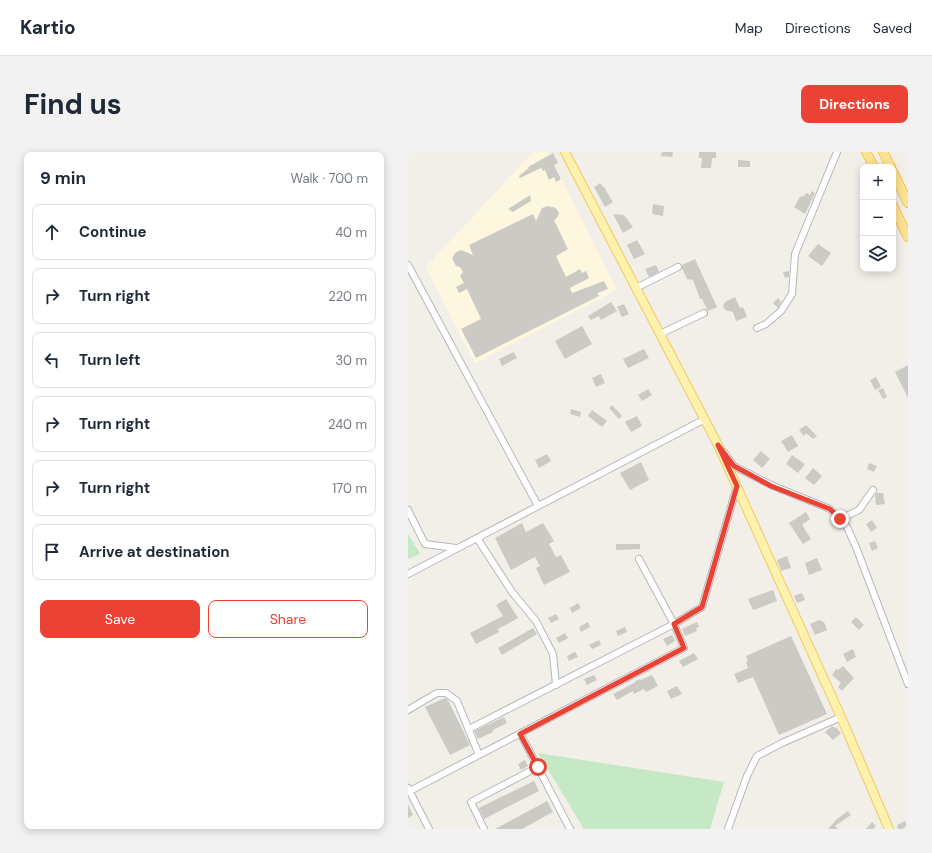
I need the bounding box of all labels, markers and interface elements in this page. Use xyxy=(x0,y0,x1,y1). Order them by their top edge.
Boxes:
text: Kartio xyxy=(20,15,76,40)
text: Map xyxy=(735,19,763,37)
text: Directions xyxy=(785,19,851,37)
text: Saved xyxy=(873,19,912,37)
button: Directions xyxy=(801,85,908,123)
text: Find us xyxy=(24,86,122,123)
map controls xyxy=(860,164,896,272)
button: + xyxy=(860,164,896,200)
text: 9 min xyxy=(40,167,86,189)
text: Walk · 700 m xyxy=(290,170,368,187)
button: − xyxy=(860,200,896,236)
icon: ahead xyxy=(41,221,63,243)
text: Continue xyxy=(79,222,147,242)
text: 40 m xyxy=(335,224,367,241)
button: layers xyxy=(860,236,896,272)
icon: right xyxy=(41,285,63,307)
text: Turn right xyxy=(79,286,150,306)
text: 220 m xyxy=(328,288,367,305)
icon: left xyxy=(41,349,63,371)
text: Turn left xyxy=(79,350,140,370)
text: 30 m xyxy=(335,352,367,369)
icon: right xyxy=(41,413,63,435)
text: Turn right xyxy=(79,414,150,434)
text: 240 m xyxy=(328,416,367,433)
icon: right xyxy=(41,477,63,499)
text: Turn right xyxy=(79,478,150,498)
text: 170 m xyxy=(332,480,367,497)
route end xyxy=(831,510,849,528)
icon: arrive xyxy=(41,541,63,563)
text: Arrive at destination xyxy=(79,542,230,562)
button: Save xyxy=(40,600,200,638)
button: Share xyxy=(208,600,368,638)
route start xyxy=(529,758,547,776)

